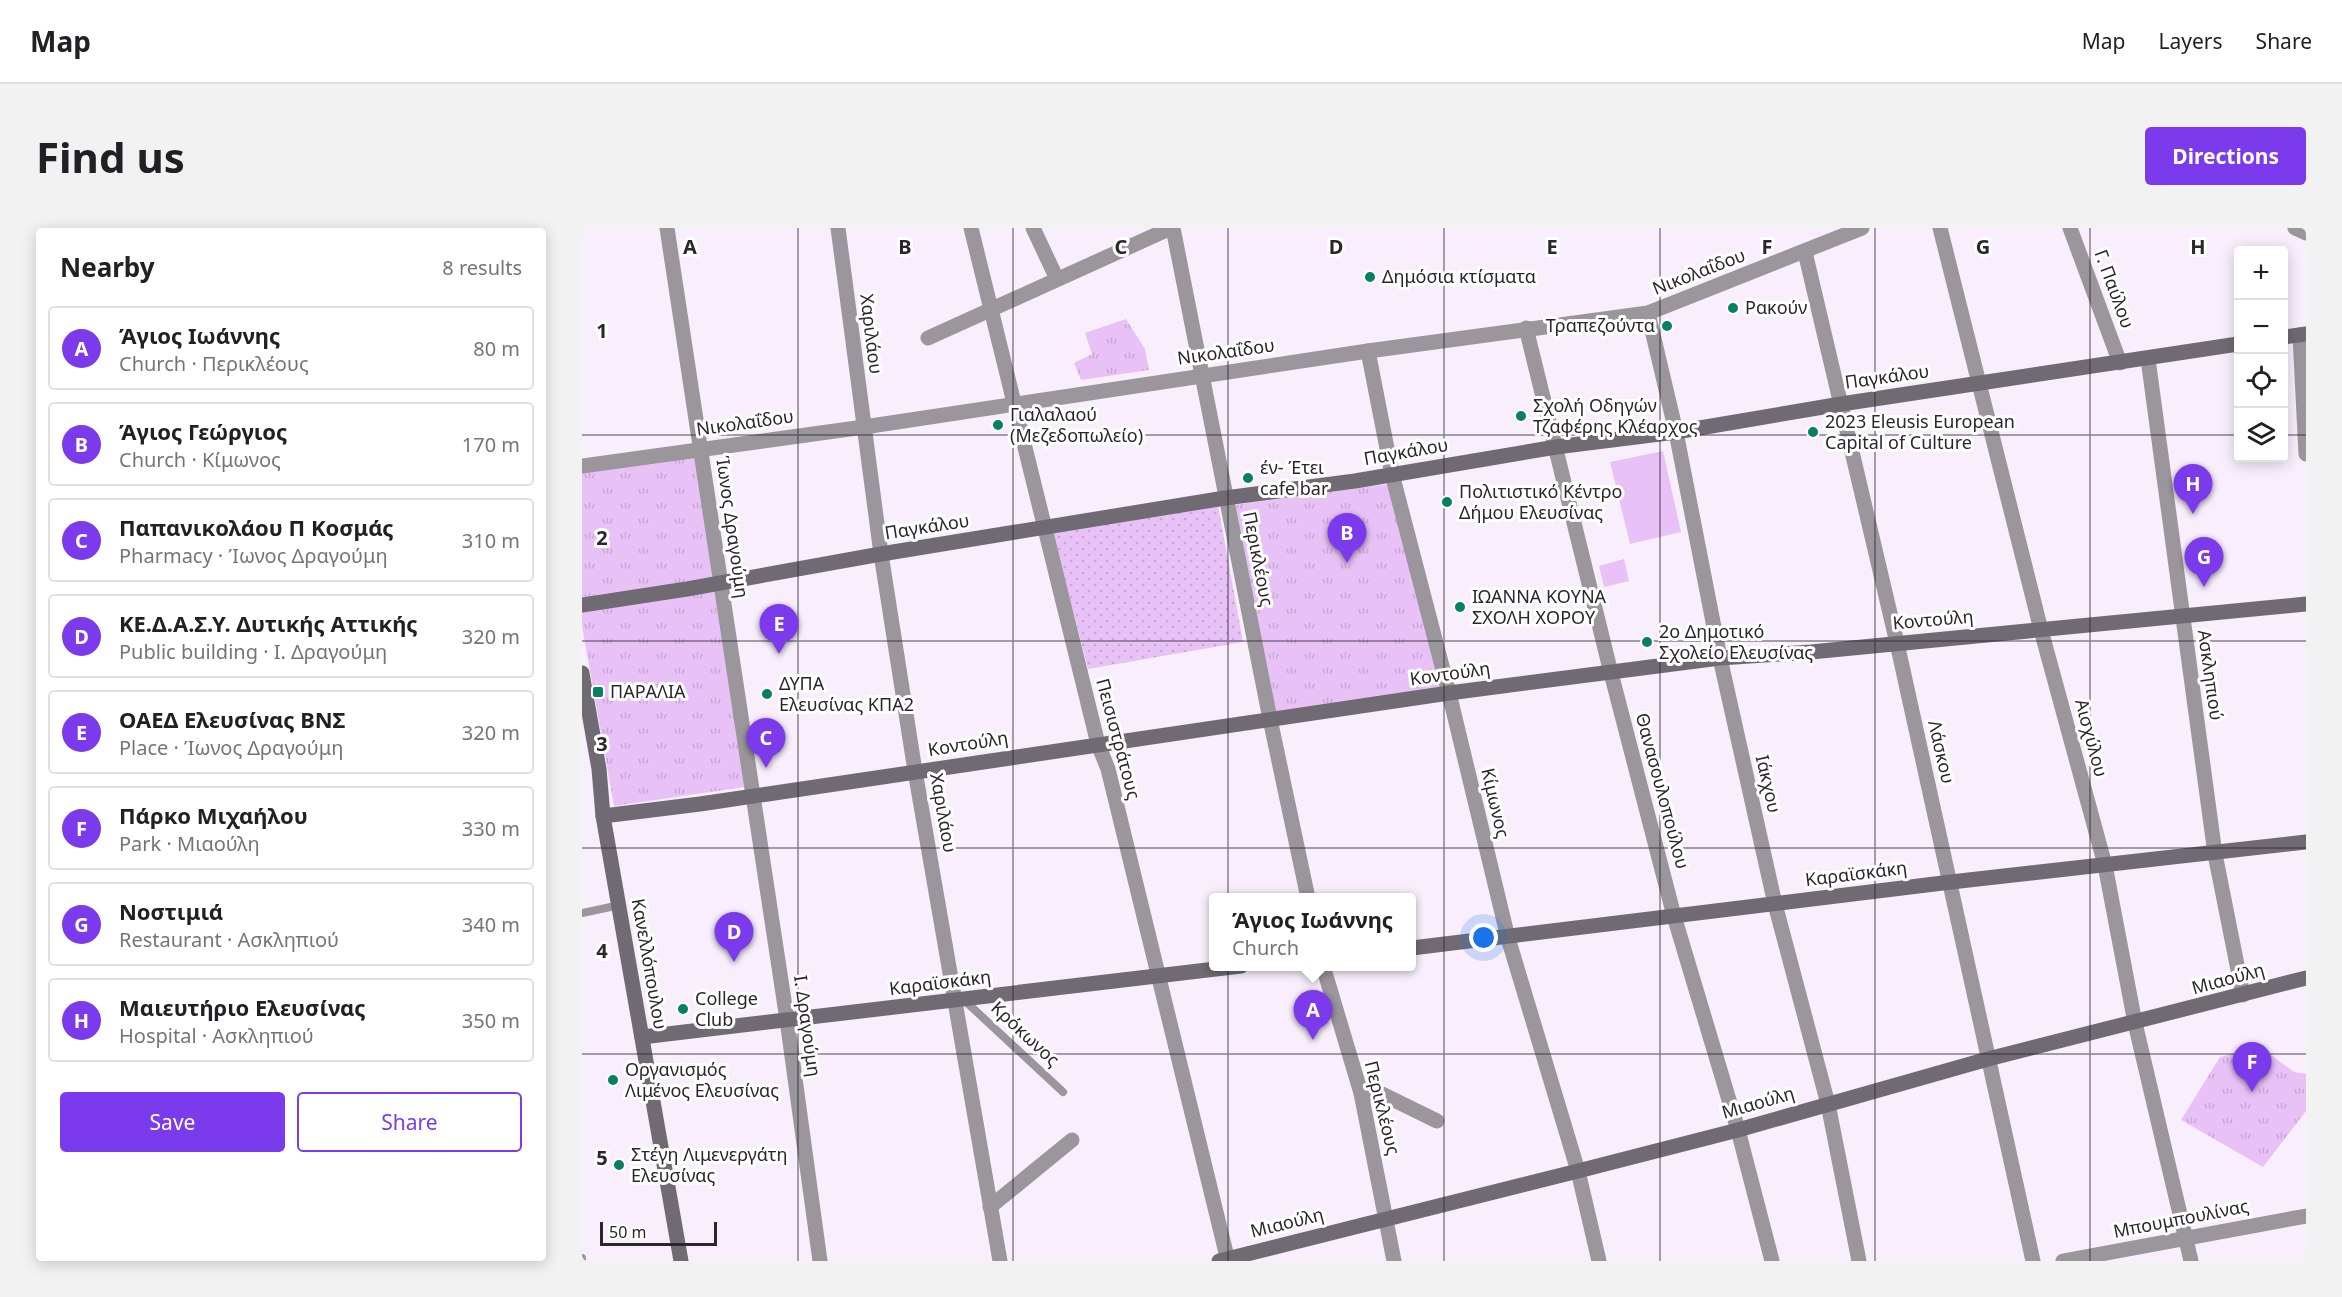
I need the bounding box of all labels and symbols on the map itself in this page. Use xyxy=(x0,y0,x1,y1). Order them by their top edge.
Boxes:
text: A xyxy=(683,233,697,260)
text: B xyxy=(898,233,912,260)
text: C xyxy=(1115,233,1128,260)
text: D xyxy=(1329,233,1343,260)
text: E xyxy=(1546,233,1558,260)
text: F xyxy=(1762,233,1772,260)
text: G xyxy=(1976,233,1990,260)
text: H xyxy=(2190,233,2206,260)
street label: Νικολαΐδου xyxy=(1649,242,1749,300)
street label: Γ. Παύλου xyxy=(2090,246,2140,331)
place label: Δημόσια κτίσματα xyxy=(1382,264,1536,288)
marker: Δημόσια κτίσματα xyxy=(1363,270,1377,284)
street label: Χαριλάου xyxy=(855,293,889,375)
place label: Ρακούν xyxy=(1745,295,1807,319)
marker: Ρακούν xyxy=(1726,301,1740,315)
place label: Τραπεζούντα xyxy=(1546,313,1655,337)
text: 1 xyxy=(596,317,608,344)
marker: Τραπεζούντα xyxy=(1660,319,1674,333)
street label: Νικολαΐδου xyxy=(1176,332,1276,370)
street label: Παγκάλου xyxy=(1843,358,1931,394)
place label: Σχολή Οδηγών Τζαφέρης Κλέαρχος xyxy=(1533,393,1698,438)
place label: Γιαλαλαού (Μεζεδοπωλείο) xyxy=(1010,402,1143,447)
street label: Νικολαΐδου xyxy=(695,403,795,441)
marker: Σχολή Οδηγών Τζαφέρης Κλέαρχος xyxy=(1514,409,1528,423)
place label: 2023 Eleusis European Capital of Culture xyxy=(1825,409,2015,454)
marker: Γιαλαλαού (Μεζεδοπωλείο) xyxy=(991,418,1005,432)
marker: 2023 Eleusis European Capital of Culture xyxy=(1806,425,1820,439)
street label: Παγκάλου xyxy=(1362,432,1450,470)
street label: Ίωνος Δραγούμη xyxy=(711,454,755,599)
place label: έν- Έτει cafe bar xyxy=(1260,455,1329,500)
pin: H xyxy=(2174,464,2212,514)
marker: έν- Έτει cafe bar xyxy=(1241,471,1255,485)
place label: Πολιτιστικό Κέντρο Δήμου Ελευσίνας xyxy=(1459,479,1623,524)
marker: Πολιτιστικό Κέντρο Δήμου Ελευσίνας xyxy=(1440,495,1454,509)
street label: Παγκάλου xyxy=(883,507,971,545)
street label: Περικλέους xyxy=(1238,509,1280,608)
pin: B xyxy=(1328,514,1366,563)
text: 2 xyxy=(596,524,608,551)
pin: G xyxy=(2184,538,2224,587)
place label: ΙΩΑΝΝΑ ΚΟΥΝΑ ΣΧΟΛΗ ΧΟΡΟΥ xyxy=(1472,584,1607,629)
marker: ΙΩΑΝΝΑ ΚΟΥΝΑ ΣΧΟΛΗ ΧΟΡΟΥ xyxy=(1453,600,1467,614)
pin: E xyxy=(760,604,798,654)
street label: Κοντούλη xyxy=(1892,604,1974,634)
place label: 2ο Δημοτικό Σχολείο Ελευσίνας xyxy=(1659,619,1813,664)
street label: Ασκληπιού xyxy=(2193,628,2229,722)
marker: 2ο Δημοτικό Σχολείο Ελευσίνας xyxy=(1640,635,1654,649)
street label: Κοντούλη xyxy=(1408,656,1492,691)
place label: ΔΥΠΑ Ελευσίνας ΚΠΑ2 xyxy=(779,671,914,716)
street label: Πεισιστράτους xyxy=(1091,676,1147,802)
place label: ΠΑΡΑΛΙΑ xyxy=(610,679,686,703)
marker: ΠΑΡΑΛΙΑ xyxy=(591,685,605,699)
marker: ΔΥΠΑ Ελευσίνας ΚΠΑ2 xyxy=(760,687,774,701)
street label: Αισχύλου xyxy=(2070,696,2114,779)
street label: Θανασουλοπούλου xyxy=(1631,710,1695,871)
pin: C xyxy=(746,718,786,768)
street label: Λάσκου xyxy=(1923,718,1961,786)
street label: Κοντούλη xyxy=(926,725,1010,761)
text: 3 xyxy=(596,730,608,757)
street label: Ιάκχου xyxy=(1751,752,1787,815)
street label: Κίμωνος xyxy=(1476,765,1516,840)
street label: Χαριλάου xyxy=(925,771,963,854)
street label: Καραϊσκάκη xyxy=(1804,855,1908,891)
street label: Κανελλόπουλου xyxy=(627,896,673,1031)
pin: D xyxy=(714,912,754,962)
your location xyxy=(1469,923,1498,952)
text: 4 xyxy=(596,937,608,964)
street label: Μιαούλη xyxy=(2189,957,2267,999)
street label: Καραϊσκάκη xyxy=(888,964,992,1000)
street label: Ι. Δραγούμη xyxy=(789,974,827,1078)
place label: College Club xyxy=(695,986,758,1031)
pin: A xyxy=(1294,990,1332,1040)
street label: Κρόκωνος xyxy=(986,995,1065,1071)
marker: College Club xyxy=(676,1002,690,1016)
pin: F xyxy=(2232,1042,2272,1092)
place label: Οργανισμός Λιμένος Ελευσίνας xyxy=(625,1057,779,1102)
street label: Περικλέους xyxy=(1360,1058,1406,1157)
marker: Οργανισμός Λιμένος Ελευσίνας xyxy=(606,1073,620,1087)
street label: Μιαούλη xyxy=(1719,1080,1797,1124)
place label: Στέγη Λιμενεργάτη Ελευσίνας xyxy=(631,1142,788,1187)
text: 5 xyxy=(596,1144,608,1171)
marker: Στέγη Λιμενεργάτη Ελευσίνας xyxy=(612,1158,626,1172)
street label: Μπουμπουλίνας xyxy=(2111,1193,2251,1243)
street label: Μιαούλη xyxy=(1248,1201,1326,1243)
scale bar xyxy=(600,1219,717,1246)

